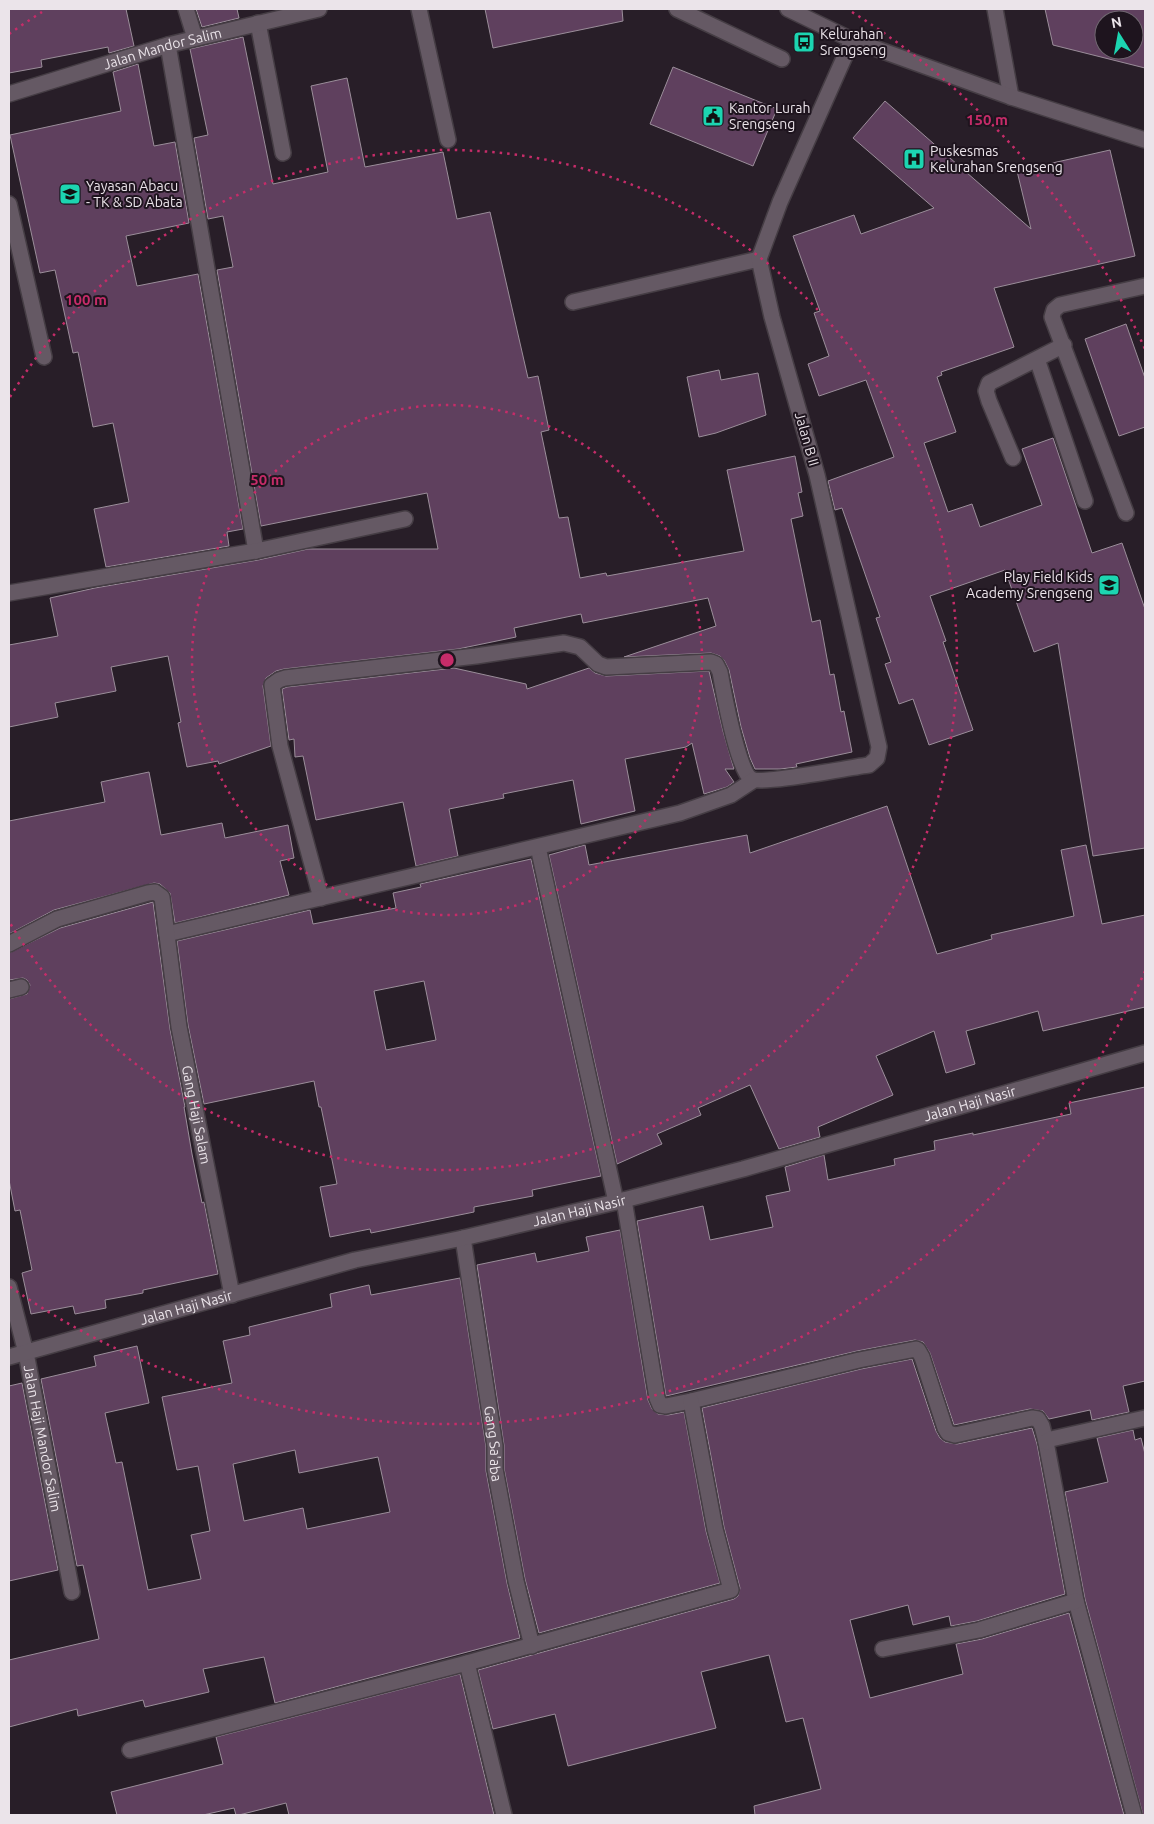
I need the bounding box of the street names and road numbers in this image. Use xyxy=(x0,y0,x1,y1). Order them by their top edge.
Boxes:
street label: Jalan Mandor Salim xyxy=(101,25,223,73)
street label: Jalan B II xyxy=(792,410,822,468)
street label: Gang Haji Salam xyxy=(179,1064,214,1166)
street label: Jalan Haji Nasir xyxy=(922,1082,1018,1124)
street label: Jalan Haji Nasir xyxy=(531,1192,628,1229)
street label: Jalan Haji Nasir xyxy=(138,1287,235,1328)
street label: Jalan Haji Mandor Salim xyxy=(20,1363,64,1513)
street label: Gang Sa'aba xyxy=(481,1405,505,1483)

